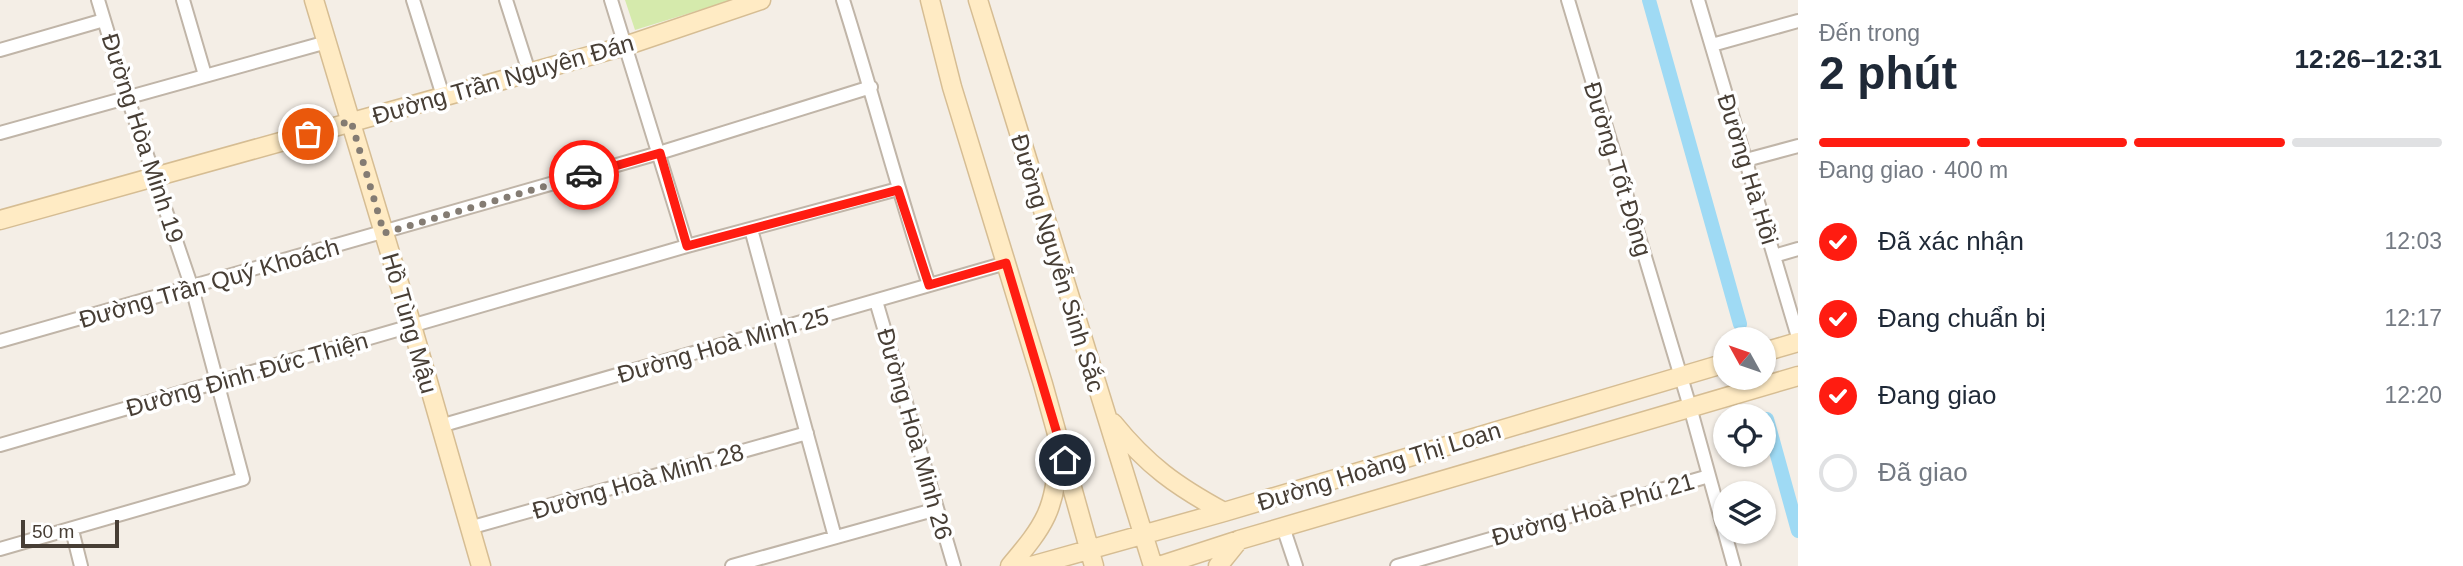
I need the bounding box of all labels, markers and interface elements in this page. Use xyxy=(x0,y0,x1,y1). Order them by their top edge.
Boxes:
text: Đến trong xyxy=(1819,20,1920,46)
street label: Đường Trần Nguyên Đán xyxy=(369,29,637,129)
street label: Đường Hòa Minh 19 xyxy=(96,30,190,246)
text: 12:26–12:31 xyxy=(2295,44,2442,74)
text: 2 phút xyxy=(1819,47,1957,99)
street label: Đường Tốt Động xyxy=(1579,79,1657,259)
street label: Đường Hà Hồi xyxy=(1712,91,1784,247)
pin xyxy=(278,104,338,164)
icon: bag xyxy=(289,115,327,153)
street label: Đường Nguyễn Sinh Sắc xyxy=(1006,131,1110,395)
courier xyxy=(549,140,619,210)
icon: car xyxy=(565,156,603,194)
text: Đang giao · 400 m xyxy=(1819,157,2008,183)
icon: check xyxy=(1819,223,1857,261)
text: Đã xác nhận xyxy=(1878,226,2024,256)
text: 12:03 xyxy=(2384,228,2442,254)
street label: Đường Trần Quý Khoách xyxy=(76,233,342,333)
street label: Hồ Tùng Mậu xyxy=(377,250,443,396)
icon: check xyxy=(1819,300,1857,338)
street label: Đường Hoà Minh 25 xyxy=(614,302,832,388)
text: Đang chuẩn bị xyxy=(1878,303,2046,333)
text: 12:17 xyxy=(2384,305,2442,331)
street label: Đường Hoà Minh 26 xyxy=(872,325,958,543)
street label: Đường Đinh Đức Thiện xyxy=(123,327,371,421)
north arrow xyxy=(1713,327,1776,390)
map controls xyxy=(1713,327,1776,544)
icon: check xyxy=(1819,377,1857,415)
text: Đang giao xyxy=(1878,380,1997,410)
text: 12:20 xyxy=(2384,382,2442,408)
button: locate xyxy=(1713,404,1776,467)
street label: Đường Hoàng Thị Loan xyxy=(1254,416,1504,516)
pin xyxy=(1035,430,1095,490)
street label: Đường Hoà Minh 28 xyxy=(529,438,747,524)
icon: home xyxy=(1046,441,1084,479)
text: Đã giao xyxy=(1878,457,1968,487)
street label: Đường Hoà Phú 21 xyxy=(1489,467,1697,551)
button: layers xyxy=(1713,481,1776,544)
scale bar xyxy=(21,517,119,549)
text: 50 m xyxy=(32,521,74,542)

